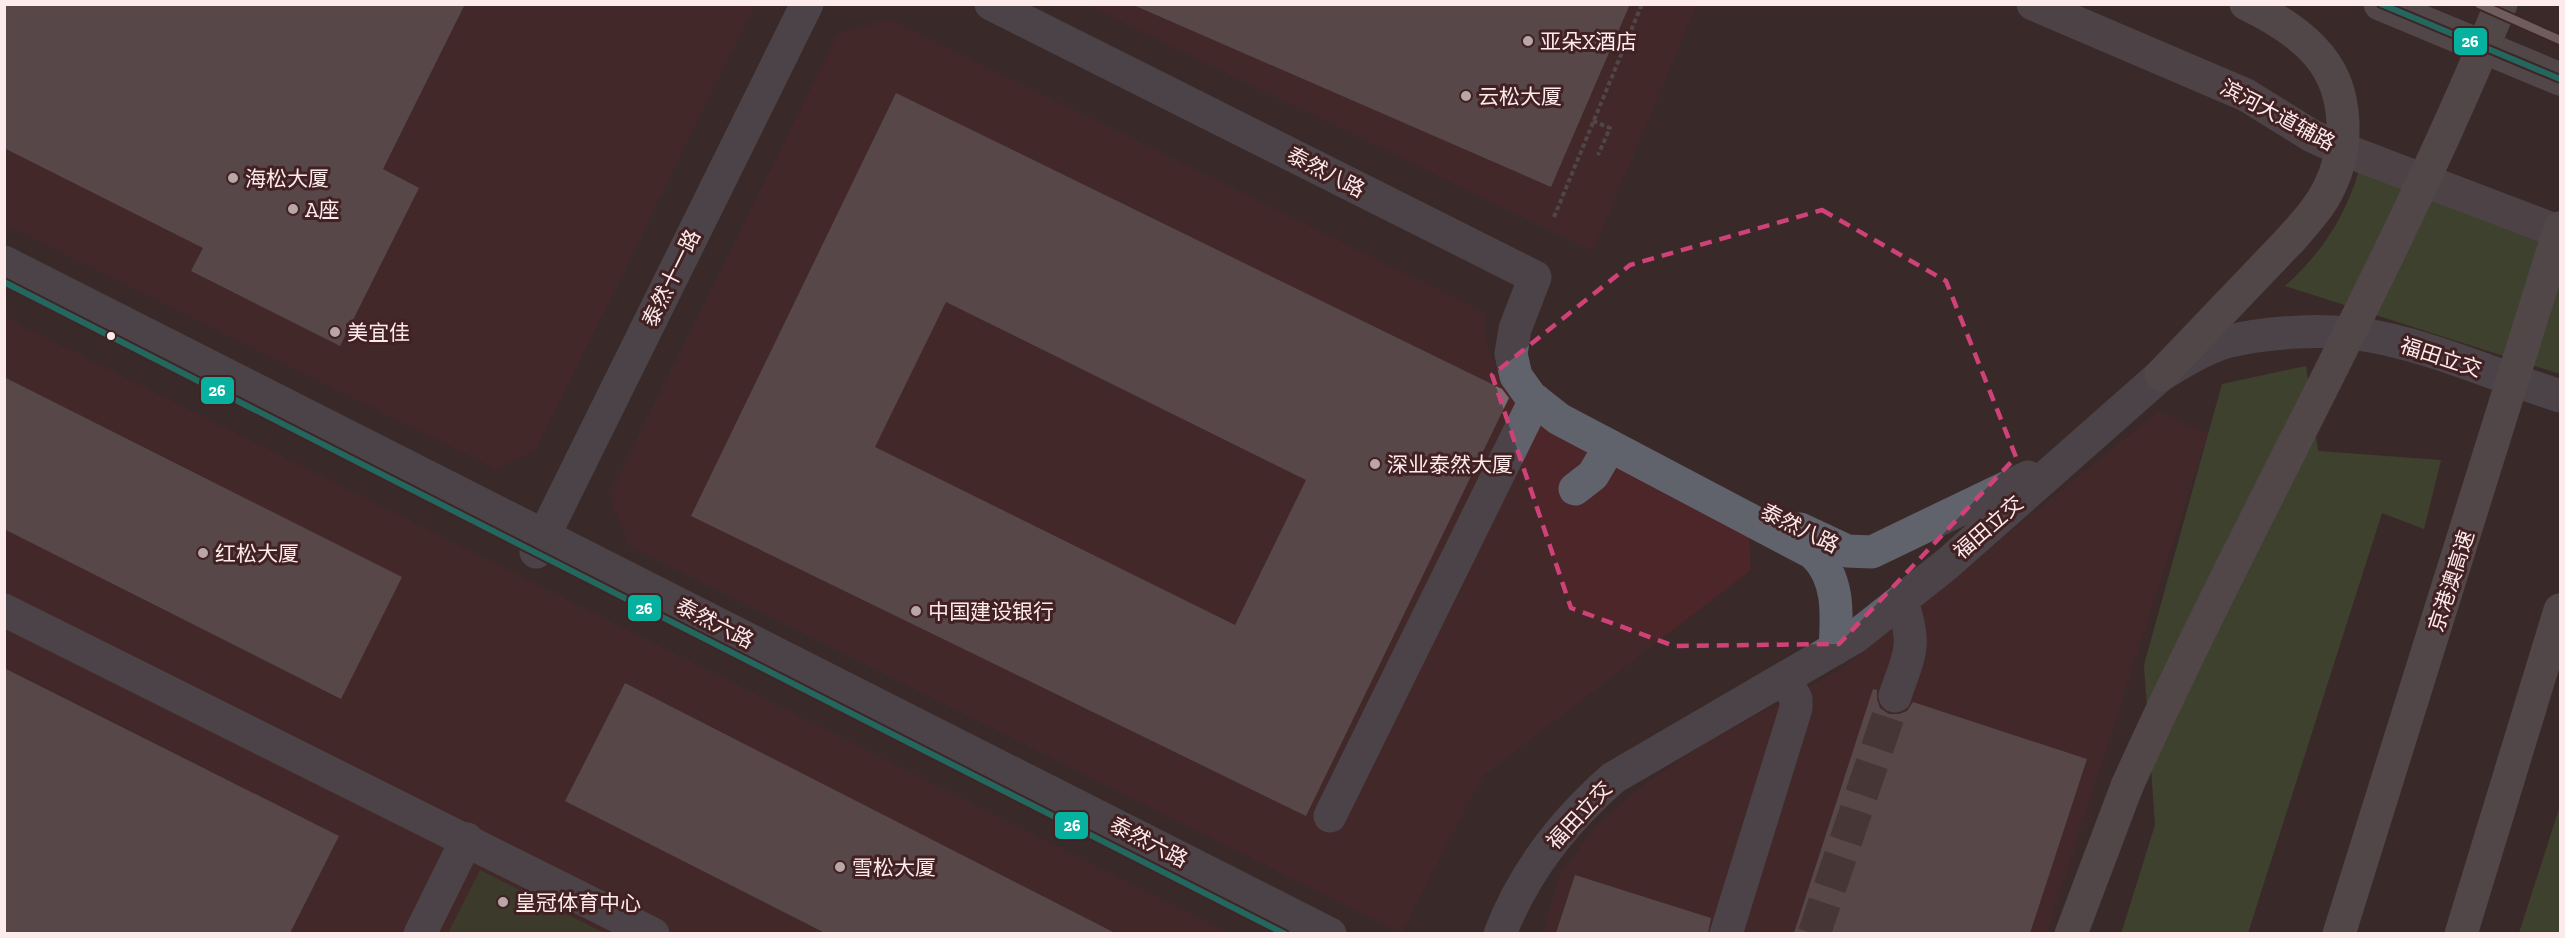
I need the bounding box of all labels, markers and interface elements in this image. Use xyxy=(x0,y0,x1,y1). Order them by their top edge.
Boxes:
line badge: 26 xyxy=(2453,27,2488,56)
place label: 亚朵X酒店 xyxy=(1540,29,1637,54)
text: 26 xyxy=(2461,32,2479,51)
marker: 亚朵X酒店 xyxy=(1521,34,1535,48)
street label: 滨河大道辅路 xyxy=(2217,74,2339,156)
place label: 云松大厦 xyxy=(1478,84,1562,109)
marker: 云松大厦 xyxy=(1459,89,1473,103)
street label: 泰然八路 xyxy=(1283,142,1369,202)
place label: 海松大厦 xyxy=(245,166,329,191)
marker: 海松大厦 xyxy=(226,171,240,185)
place label: A座 xyxy=(305,197,340,222)
marker: A座 xyxy=(286,202,300,216)
street label: 泰然十一路 xyxy=(637,225,705,331)
place label: 美宜佳 xyxy=(347,320,410,345)
marker: 美宜佳 xyxy=(328,325,342,339)
unlabelled marker xyxy=(105,330,117,342)
street label: 福田立交 xyxy=(2397,332,2485,382)
line badge: 26 xyxy=(200,376,235,405)
text: 26 xyxy=(208,381,226,400)
place label: 深业泰然大厦 xyxy=(1387,452,1513,477)
marker: 深业泰然大厦 xyxy=(1368,457,1382,471)
street label: 福田立交 xyxy=(1948,490,2028,564)
street label: 泰然八路 xyxy=(1757,498,1843,558)
street label: 京港澳高速 xyxy=(2423,527,2479,635)
place label: 红松大厦 xyxy=(215,541,299,566)
marker: 红松大厦 xyxy=(196,546,210,560)
street label: 泰然六路 xyxy=(672,593,758,653)
line badge: 26 xyxy=(627,594,662,622)
text: 26 xyxy=(635,599,653,618)
place label: 中国建设银行 xyxy=(928,599,1054,624)
marker: 中国建设银行 xyxy=(909,604,923,618)
street label: 福田立交 xyxy=(1541,776,1617,854)
line badge: 26 xyxy=(1054,811,1089,840)
street label: 泰然六路 xyxy=(1106,812,1192,872)
text: 26 xyxy=(1063,816,1081,835)
place label: 雪松大厦 xyxy=(852,855,936,880)
marker: 雪松大厦 xyxy=(833,860,847,874)
place label: 皇冠体育中心 xyxy=(515,890,641,915)
marker: 皇冠体育中心 xyxy=(496,895,510,909)

